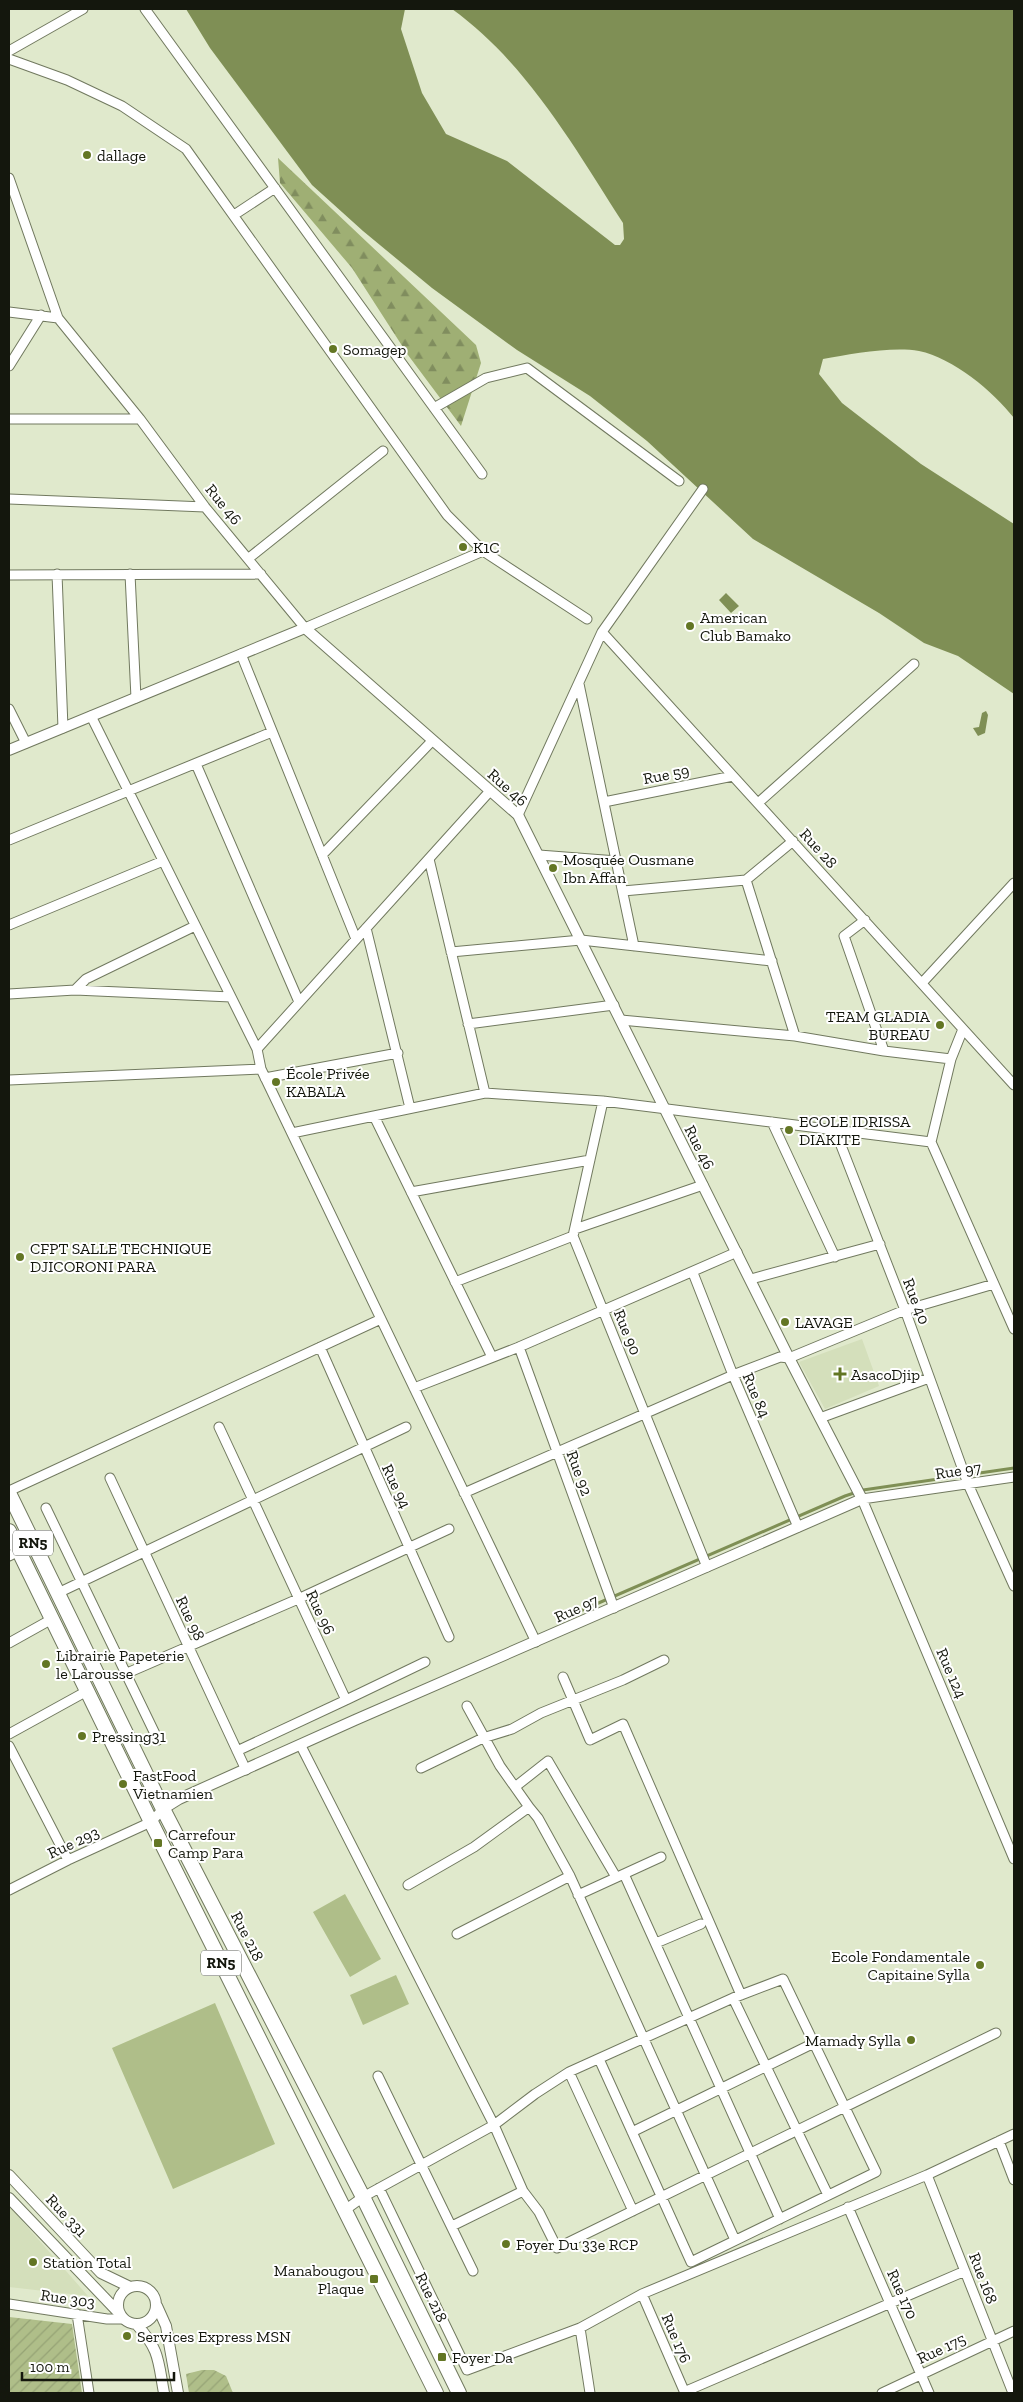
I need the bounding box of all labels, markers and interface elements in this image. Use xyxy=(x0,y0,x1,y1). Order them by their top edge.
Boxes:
place label: dallage xyxy=(97,146,146,165)
marker: dallage xyxy=(81,149,93,161)
place label: Somagep xyxy=(343,340,407,359)
marker: Somagep xyxy=(327,343,339,355)
street label: Rue 46 xyxy=(201,480,246,529)
place label: K1C xyxy=(473,538,500,557)
marker: K1C xyxy=(457,541,469,553)
place label: American Club Bamako xyxy=(700,608,791,645)
marker: American Club Bamako xyxy=(684,620,696,632)
street label: Rue 59 xyxy=(641,761,691,788)
street label: Rue 46 xyxy=(484,765,532,810)
street label: Rue 28 xyxy=(796,825,841,872)
place label: Mosquée Ousmane Ibn Affan xyxy=(563,850,694,887)
marker: Mosquée Ousmane Ibn Affan xyxy=(547,862,559,874)
place label: TEAM GLADIA BUREAU xyxy=(826,1007,931,1044)
marker: TEAM GLADIA BUREAU xyxy=(934,1019,946,1031)
place label: École Privée KABALA xyxy=(286,1064,370,1101)
marker: École Privée KABALA xyxy=(270,1076,282,1088)
place label: ECOLE IDRISSA DIAKITE xyxy=(799,1112,911,1149)
street label: Rue 46 xyxy=(680,1122,719,1173)
marker: ECOLE IDRISSA DIAKITE xyxy=(783,1124,795,1136)
place label: CFPT SALLE TECHNIQUE DJICORONI PARA xyxy=(30,1239,212,1276)
marker: CFPT SALLE TECHNIQUE DJICORONI PARA xyxy=(14,1251,26,1263)
street label: Rue 40 xyxy=(899,1275,934,1327)
street label: Rue 90 xyxy=(610,1307,645,1358)
place label: LAVAGE xyxy=(795,1313,853,1332)
marker: LAVAGE xyxy=(779,1316,791,1328)
place label: AsacoDjip xyxy=(851,1365,920,1384)
marker: AsacoDjip xyxy=(833,1367,847,1381)
street label: Rue 84 xyxy=(739,1370,775,1421)
street label: Rue 92 xyxy=(563,1448,596,1498)
street label: Rue 97 xyxy=(934,1458,983,1483)
street label: Rue 94 xyxy=(378,1461,415,1512)
road number: RN5 xyxy=(13,1530,53,1556)
street label: Rue 96 xyxy=(302,1587,339,1638)
street label: Rue 97 xyxy=(551,1590,602,1626)
street label: Rue 98 xyxy=(172,1593,209,1644)
street label: Rue 124 xyxy=(932,1645,971,1702)
place label: Librairie Papeterie le Larousse xyxy=(56,1646,184,1683)
marker: Librairie Papeterie le Larousse xyxy=(40,1658,52,1670)
place label: Pressing31 xyxy=(92,1727,166,1746)
marker: Pressing31 xyxy=(76,1730,88,1742)
place label: FastFood Vietnamien xyxy=(132,1766,214,1803)
marker: FastFood Vietnamien xyxy=(117,1778,129,1790)
street label: Rue 293 xyxy=(44,1822,102,1863)
place label: Carrefour Camp Para xyxy=(168,1825,244,1862)
marker: Carrefour Camp Para xyxy=(152,1837,164,1849)
street label: Rue 218 xyxy=(227,1908,268,1964)
place label: Ecole Fondamentale Capitaine Sylla xyxy=(831,1947,970,1984)
road number: RN5 xyxy=(201,1950,241,1976)
marker: Ecole Fondamentale Capitaine Sylla xyxy=(974,1959,986,1971)
place label: Mamady Sylla xyxy=(805,2031,901,2050)
marker: Mamady Sylla xyxy=(905,2034,917,2046)
street label: Rue 331 xyxy=(42,2190,91,2241)
place label: Foyer Du 33e RCP xyxy=(516,2235,638,2254)
marker: Foyer Du 33e RCP xyxy=(500,2238,512,2250)
street label: Rue 168 xyxy=(965,2250,1002,2306)
place label: Station Total xyxy=(43,2253,131,2272)
marker: Station Total xyxy=(27,2256,39,2268)
place label: Manabougou Plaque xyxy=(274,2261,364,2298)
street label: Rue 170 xyxy=(883,2266,922,2322)
street label: Rue 218 xyxy=(411,2269,452,2325)
marker: Manabougou Plaque xyxy=(368,2273,380,2285)
street label: Rue 303 xyxy=(39,2285,97,2312)
street label: Rue 176 xyxy=(658,2311,695,2366)
place label: Services Express MSN xyxy=(137,2327,291,2346)
street label: Rue 175 xyxy=(914,2329,969,2368)
marker: Services Express MSN xyxy=(121,2330,133,2342)
place label: Foyer Da xyxy=(452,2348,513,2367)
scale bar xyxy=(22,2350,175,2382)
marker: Foyer Da xyxy=(436,2351,448,2363)
text: 100 m xyxy=(30,2358,69,2376)

